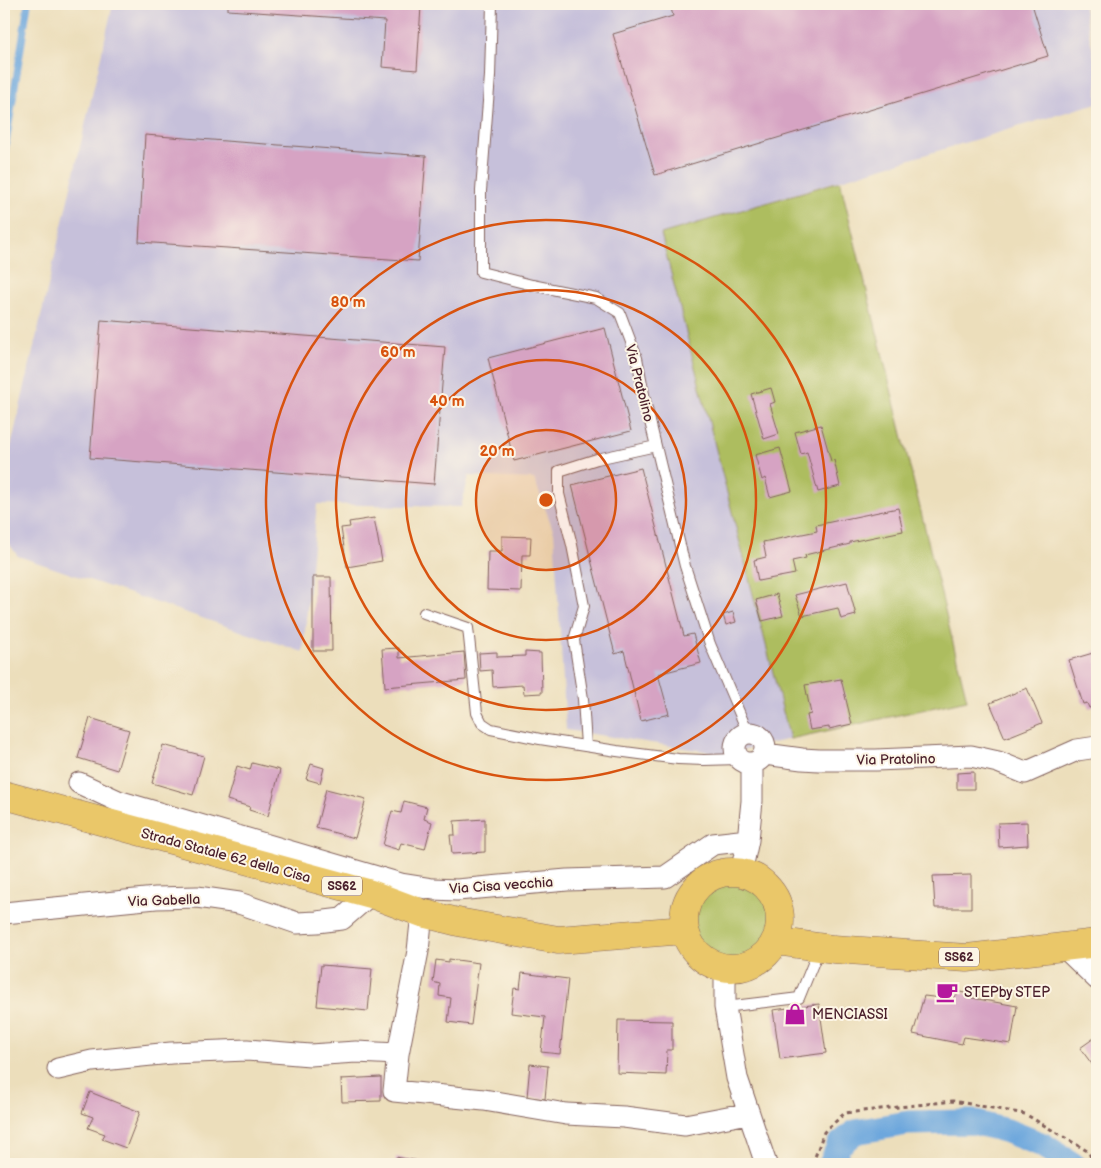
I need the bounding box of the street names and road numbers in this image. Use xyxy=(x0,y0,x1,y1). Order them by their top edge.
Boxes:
street label: Via Pratolino xyxy=(622,343,657,424)
street label: Via Pratolino xyxy=(856,750,936,769)
street label: Strada Statale 62 della Cisa xyxy=(139,825,313,886)
street label: Via Cisa vecchia xyxy=(448,873,554,898)
road number: SS62 xyxy=(322,876,362,896)
street label: Via Gabella xyxy=(128,891,201,910)
road number: SS62 xyxy=(939,948,979,966)

